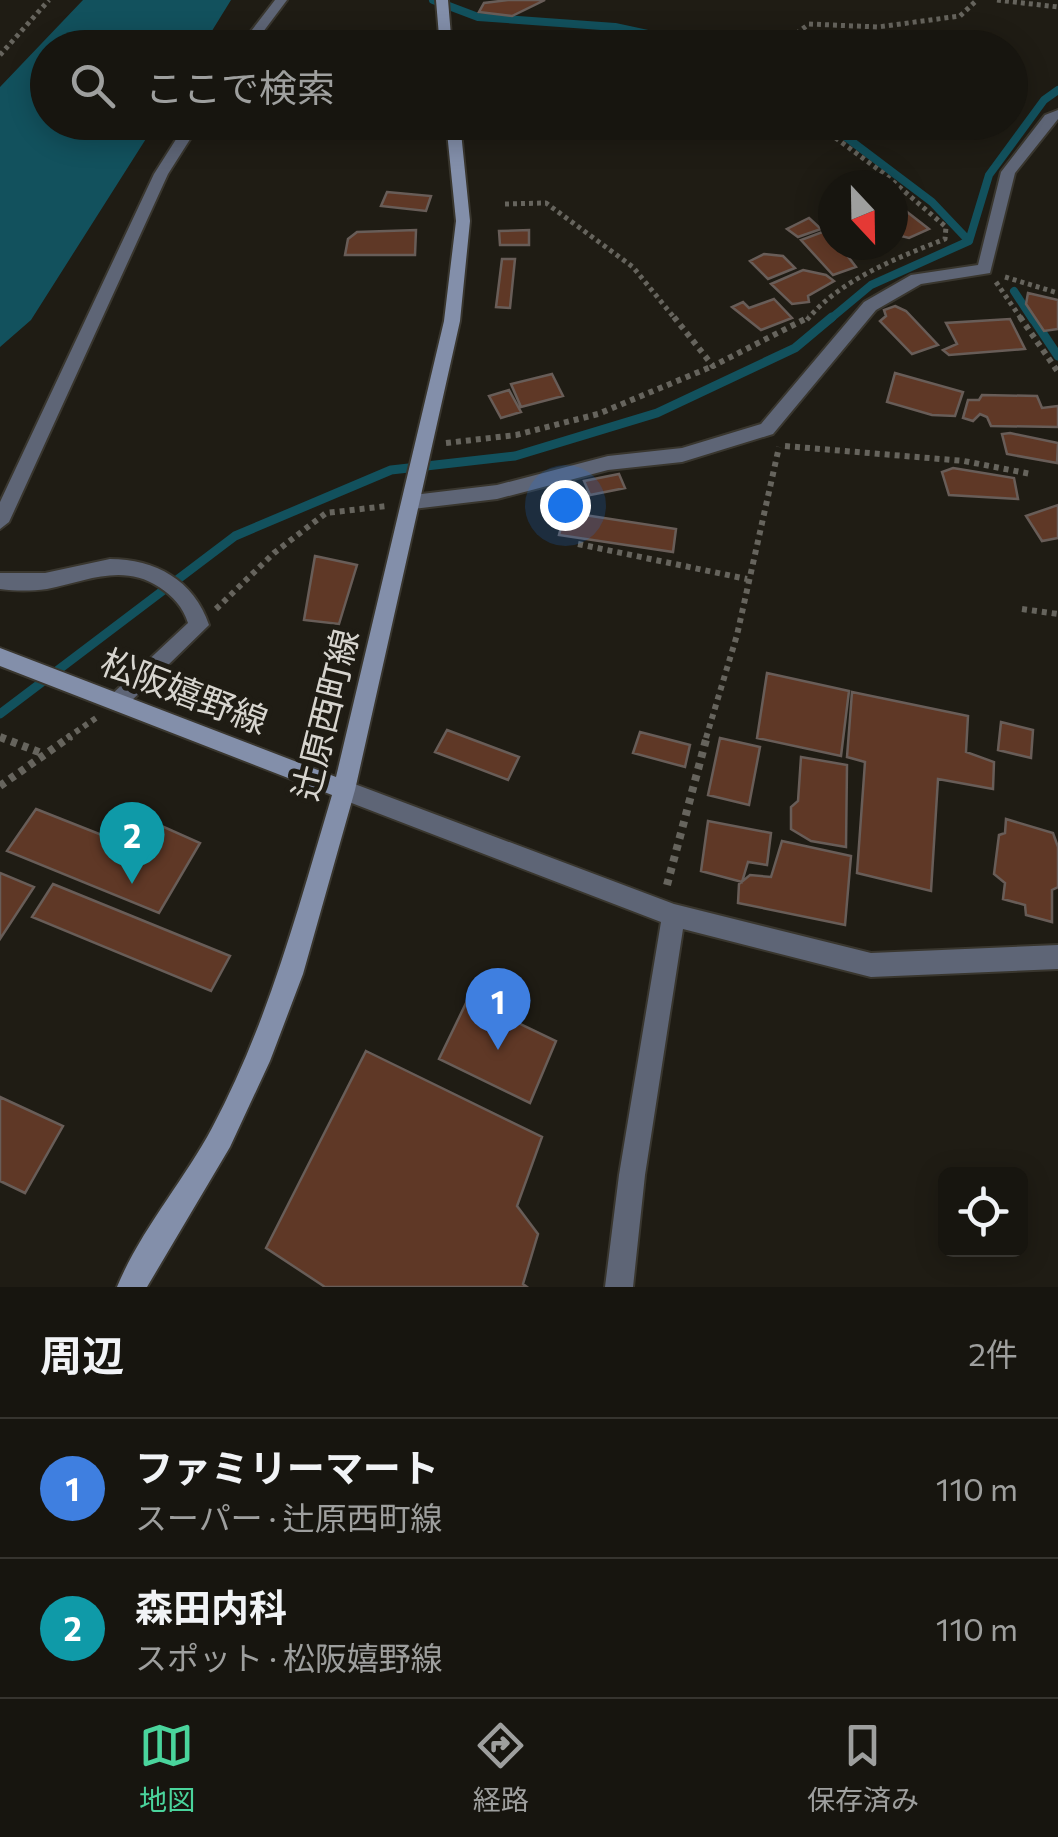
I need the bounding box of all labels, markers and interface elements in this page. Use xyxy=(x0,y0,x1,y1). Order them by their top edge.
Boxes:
search box xyxy=(30,30,1028,140)
icon: search xyxy=(65,58,120,113)
text: ここで検索 xyxy=(145,63,335,110)
north arrow xyxy=(818,170,908,260)
your location xyxy=(540,480,591,531)
street label: 辻原西町線 xyxy=(282,624,366,805)
street label: 松阪嬉野線 xyxy=(95,638,274,741)
pin: 2 xyxy=(100,802,164,884)
pin: 1 xyxy=(466,968,530,1050)
map controls xyxy=(938,1167,1028,1257)
button: locate xyxy=(938,1167,1028,1257)
text: 周辺 xyxy=(40,1328,124,1380)
text: 2件 xyxy=(968,1333,1018,1373)
text: ファミリーマート xyxy=(135,1443,439,1490)
text: 1 xyxy=(65,1468,80,1508)
text: 110 m xyxy=(936,1468,1018,1508)
text: スーパー · 辻原西町線 xyxy=(135,1497,443,1537)
text: 森田内科 xyxy=(135,1583,287,1630)
text: 2 xyxy=(63,1608,82,1648)
text: 110 m xyxy=(936,1608,1018,1648)
text: スポット · 松阪嬉野線 xyxy=(135,1637,443,1677)
tab: 地図 xyxy=(139,1718,195,1818)
tab: 経路 xyxy=(473,1718,529,1818)
tab: 保存済み xyxy=(807,1718,919,1818)

